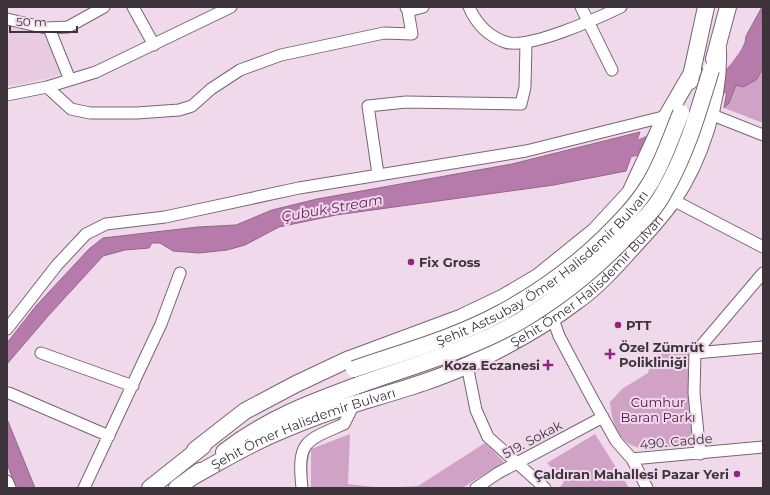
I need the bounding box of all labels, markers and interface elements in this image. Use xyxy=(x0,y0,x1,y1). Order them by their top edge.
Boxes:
scale bar xyxy=(10,8,77,34)
text: 50 m xyxy=(16,14,47,29)
street label: Şehit Astsubay Ömer Halisdemir Bulvarı xyxy=(434,187,651,349)
water label: Çubuk Stream xyxy=(280,190,384,226)
street label: Şehit Ömer Halisdemir Bulvarı xyxy=(508,211,667,350)
place label: Fix Gross xyxy=(419,254,481,270)
marker: Fix Gross xyxy=(406,257,416,267)
place label: PTT xyxy=(626,317,651,333)
marker: PTT xyxy=(613,320,623,330)
place label: Özel Zümrüt Polikliniği xyxy=(619,339,705,370)
marker: Özel Zümrüt Polikliniği xyxy=(604,348,616,360)
place label: Koza Eczanesi xyxy=(444,357,540,373)
marker: Koza Eczanesi xyxy=(543,360,553,370)
street label: Şehit Ömer Halisdemir Bulvarı xyxy=(208,384,397,473)
park label: Cumhur Baran Parkı xyxy=(620,394,696,425)
street label: 519. Sokak xyxy=(499,417,565,461)
street label: 490. Cadde xyxy=(639,430,713,452)
place label: Çaldıran Mahallesi Pazar Yeri xyxy=(534,466,729,482)
marker: Çaldıran Mahallesi Pazar Yeri xyxy=(732,469,742,479)

